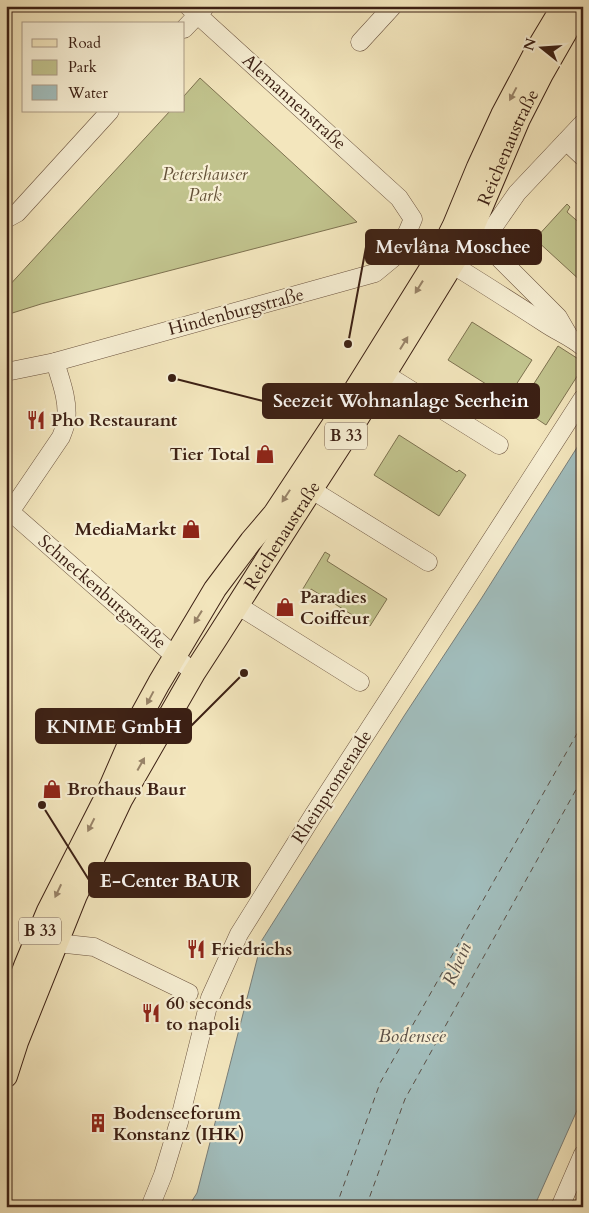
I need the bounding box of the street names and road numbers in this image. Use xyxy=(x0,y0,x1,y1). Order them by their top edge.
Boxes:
street label: Alemannenstraße xyxy=(236,48,352,156)
street label: Reichenaustraße xyxy=(471,85,545,209)
street label: Hindenburgstraße xyxy=(165,282,307,342)
road number: B 33 xyxy=(325,422,367,450)
street label: Reichenaustraße xyxy=(238,476,326,595)
street label: Schneckenburgstraße xyxy=(32,529,172,655)
street label: Rheinpromenade xyxy=(286,725,378,849)
road number: B 33 xyxy=(19,918,61,944)

